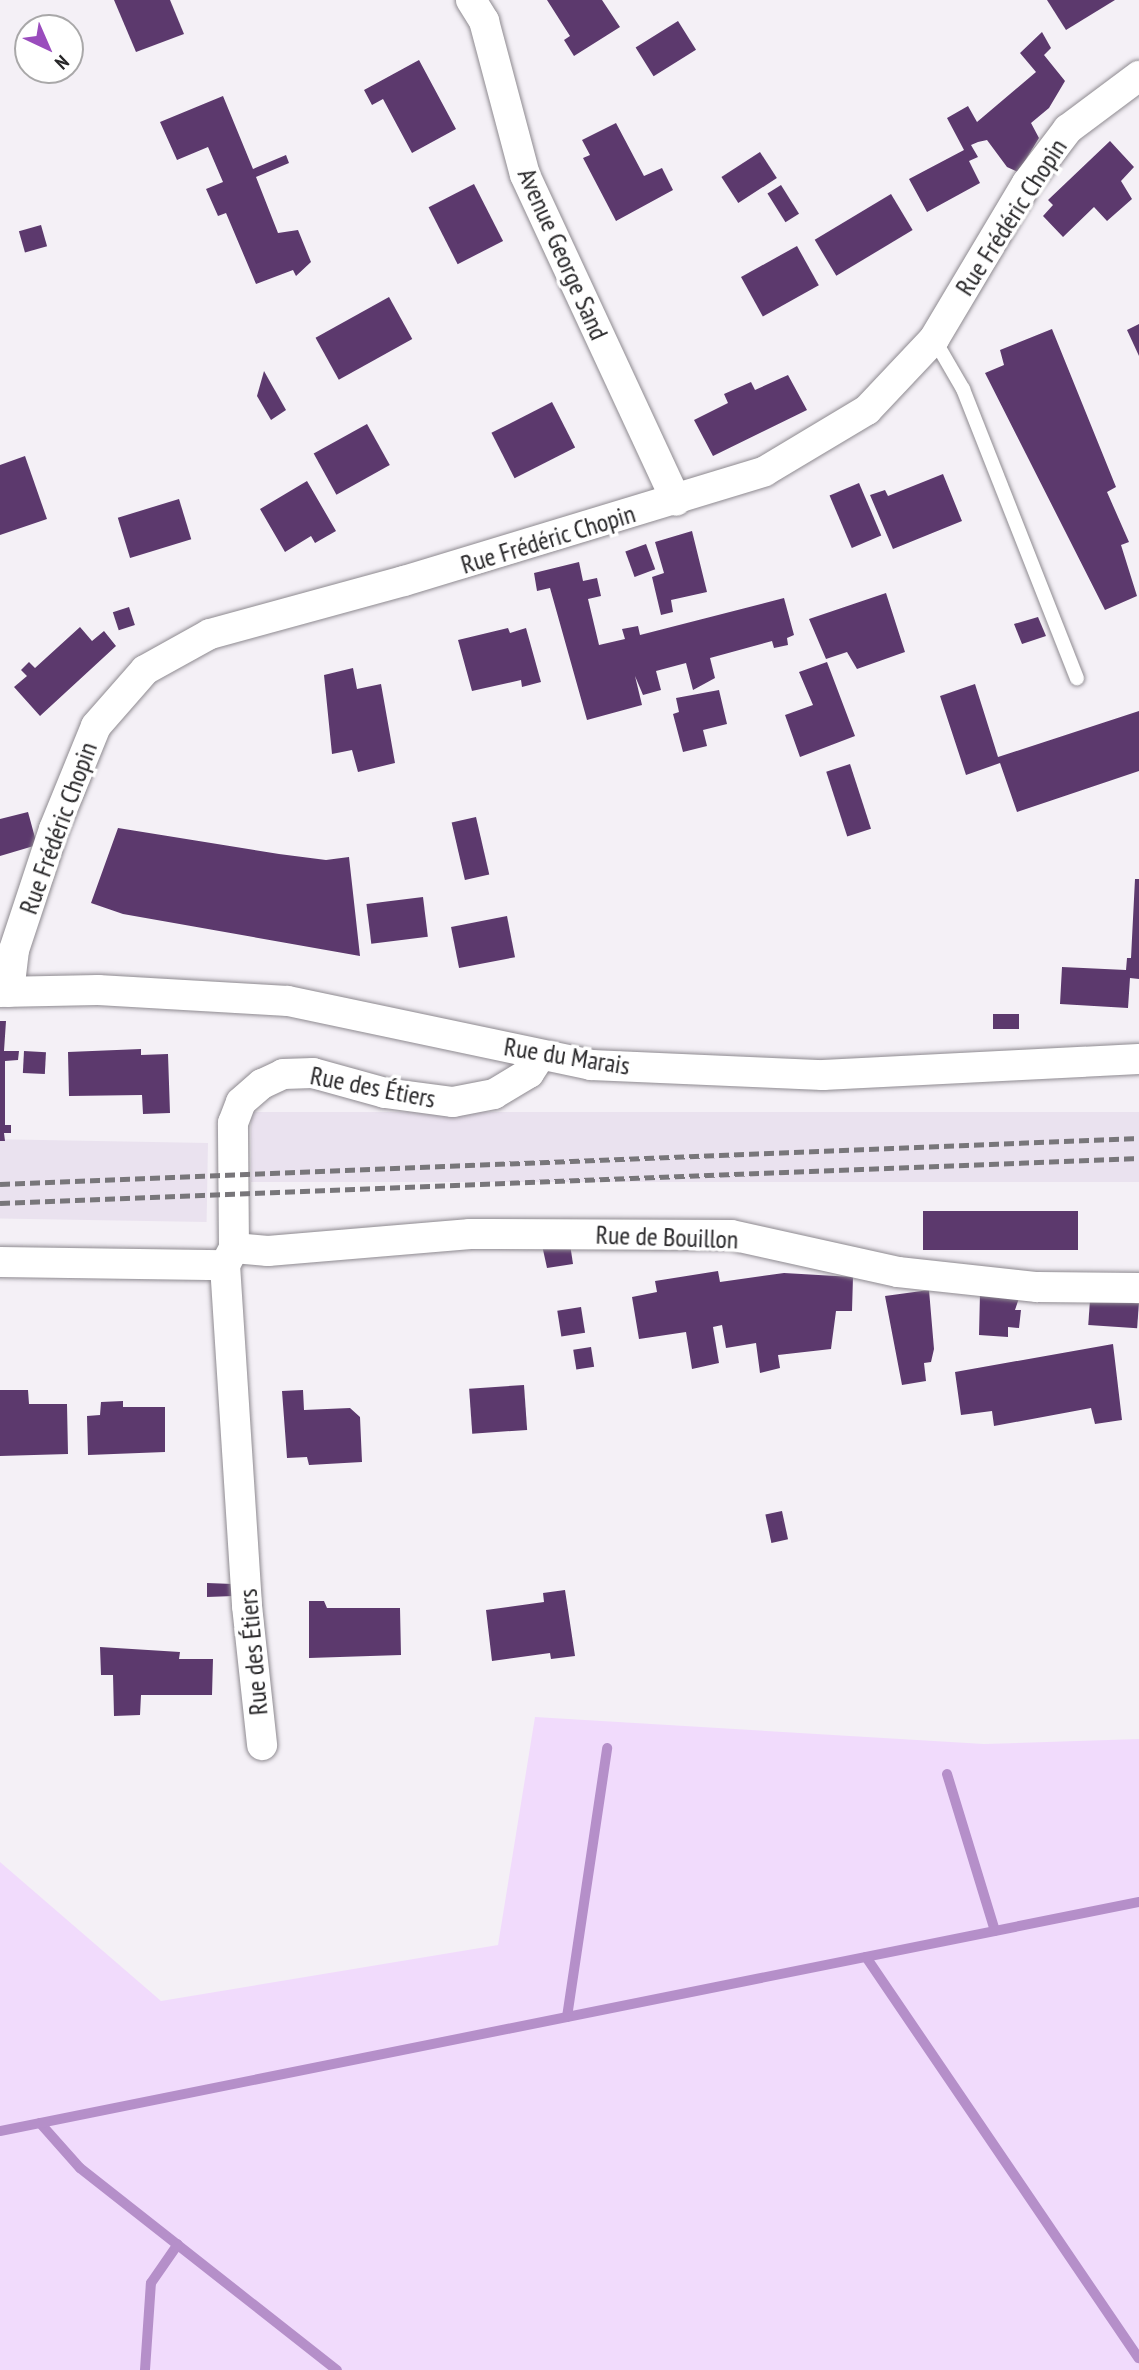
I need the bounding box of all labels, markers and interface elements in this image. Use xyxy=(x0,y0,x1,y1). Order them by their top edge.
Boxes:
north arrow xyxy=(14,14,84,84)
text: N xyxy=(50,50,74,75)
street label: Rue Frédéric Chopin xyxy=(949,133,1073,301)
street label: Avenue George Sand xyxy=(511,163,615,345)
street label: Rue Frédéric Chopin xyxy=(457,498,639,580)
street label: Rue Frédéric Chopin xyxy=(12,738,104,918)
street label: Rue du Marais xyxy=(502,1031,632,1081)
street label: Rue des Étiers xyxy=(308,1060,438,1114)
street label: Rue de Bouillon xyxy=(595,1219,739,1255)
street label: Rue des Étiers xyxy=(232,1587,274,1717)

